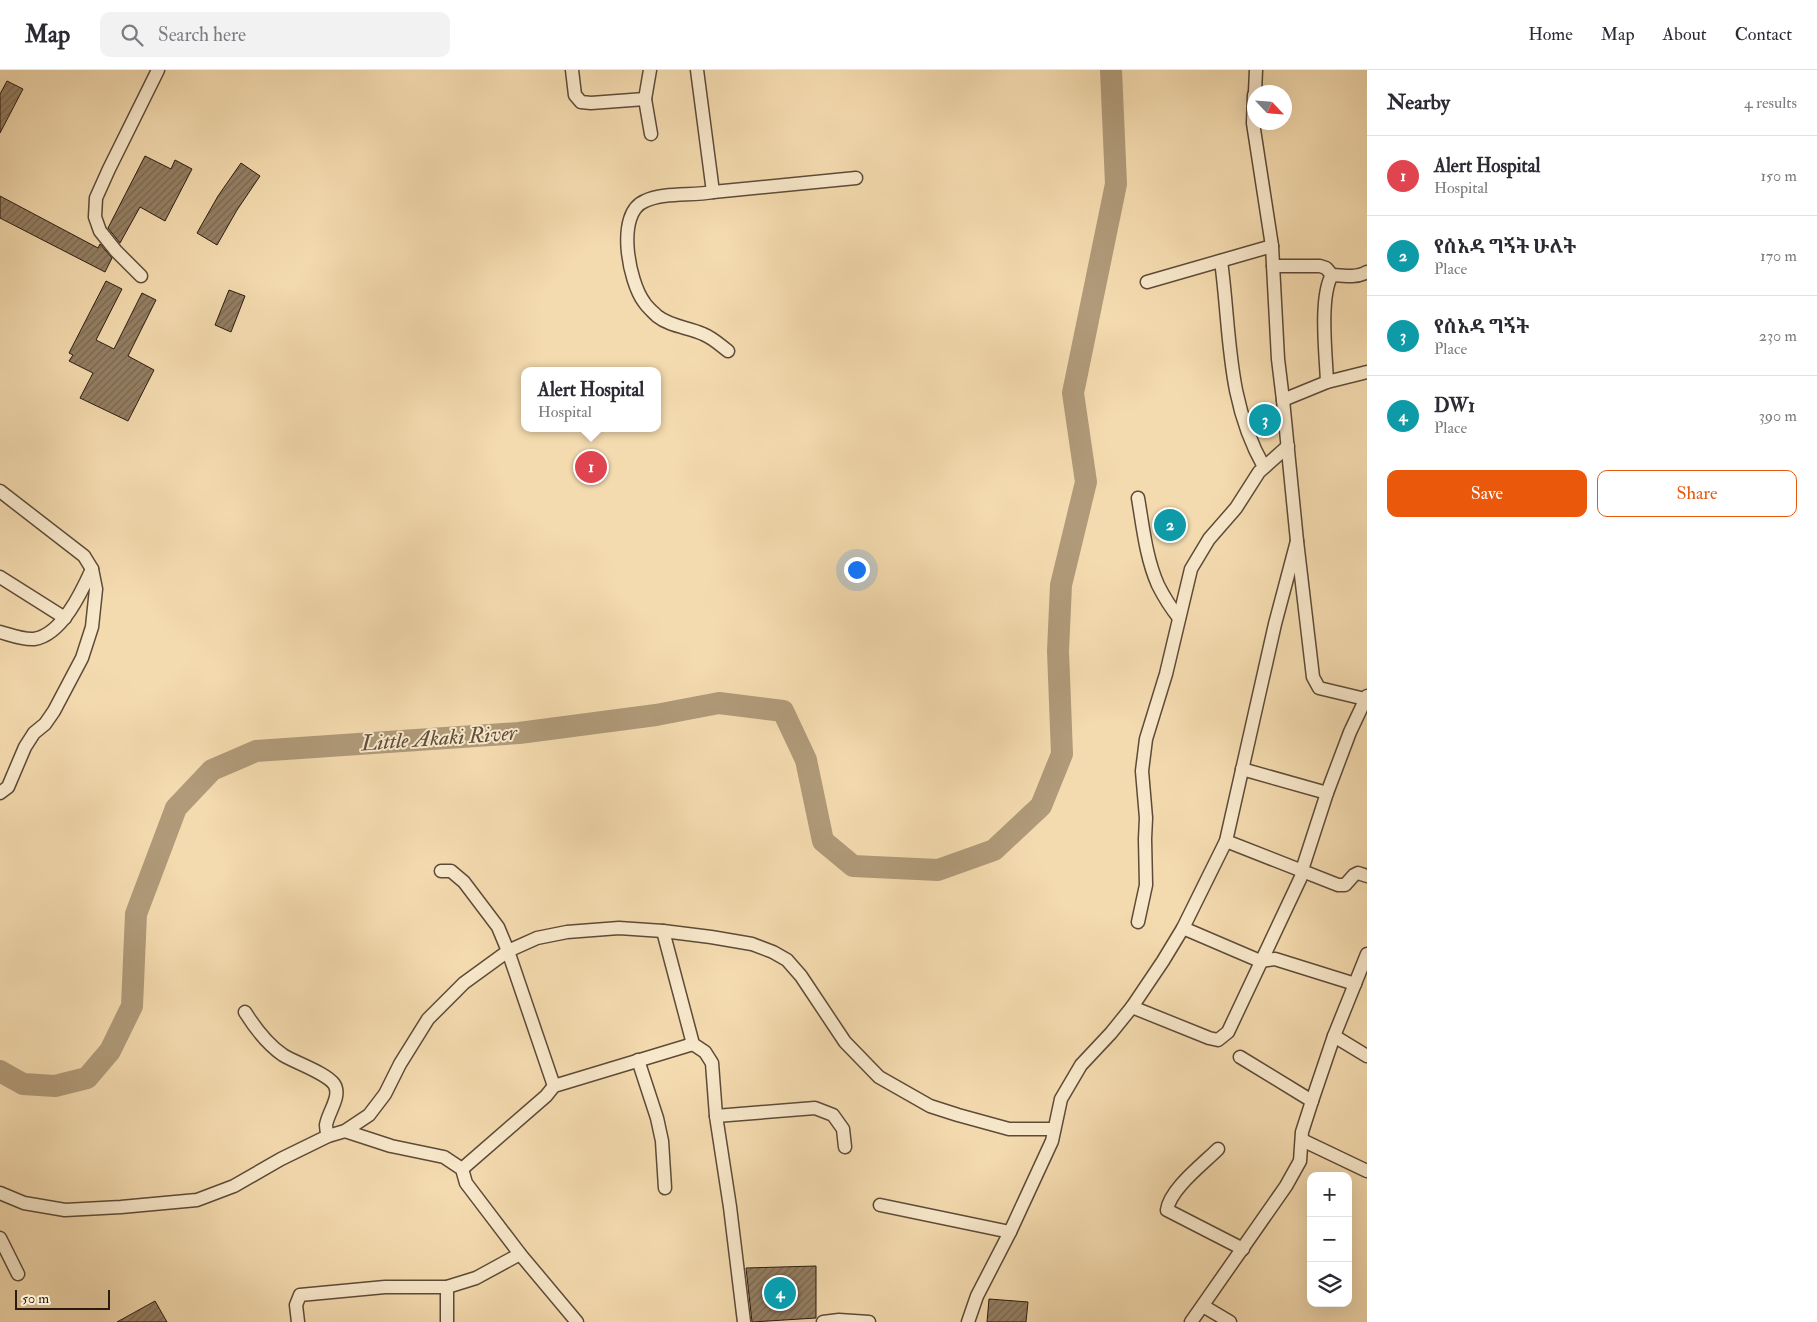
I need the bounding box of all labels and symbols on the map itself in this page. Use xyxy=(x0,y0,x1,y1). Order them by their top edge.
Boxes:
north arrow xyxy=(1247,85,1292,130)
pin: 3 xyxy=(1249,401,1281,439)
pin: 1 xyxy=(575,448,607,486)
pin: 2 xyxy=(1154,506,1186,544)
your location xyxy=(844,557,870,583)
water label: Little Akaki River xyxy=(359,718,519,757)
pin: 4 xyxy=(764,1274,796,1312)
scale bar xyxy=(15,1287,110,1310)

